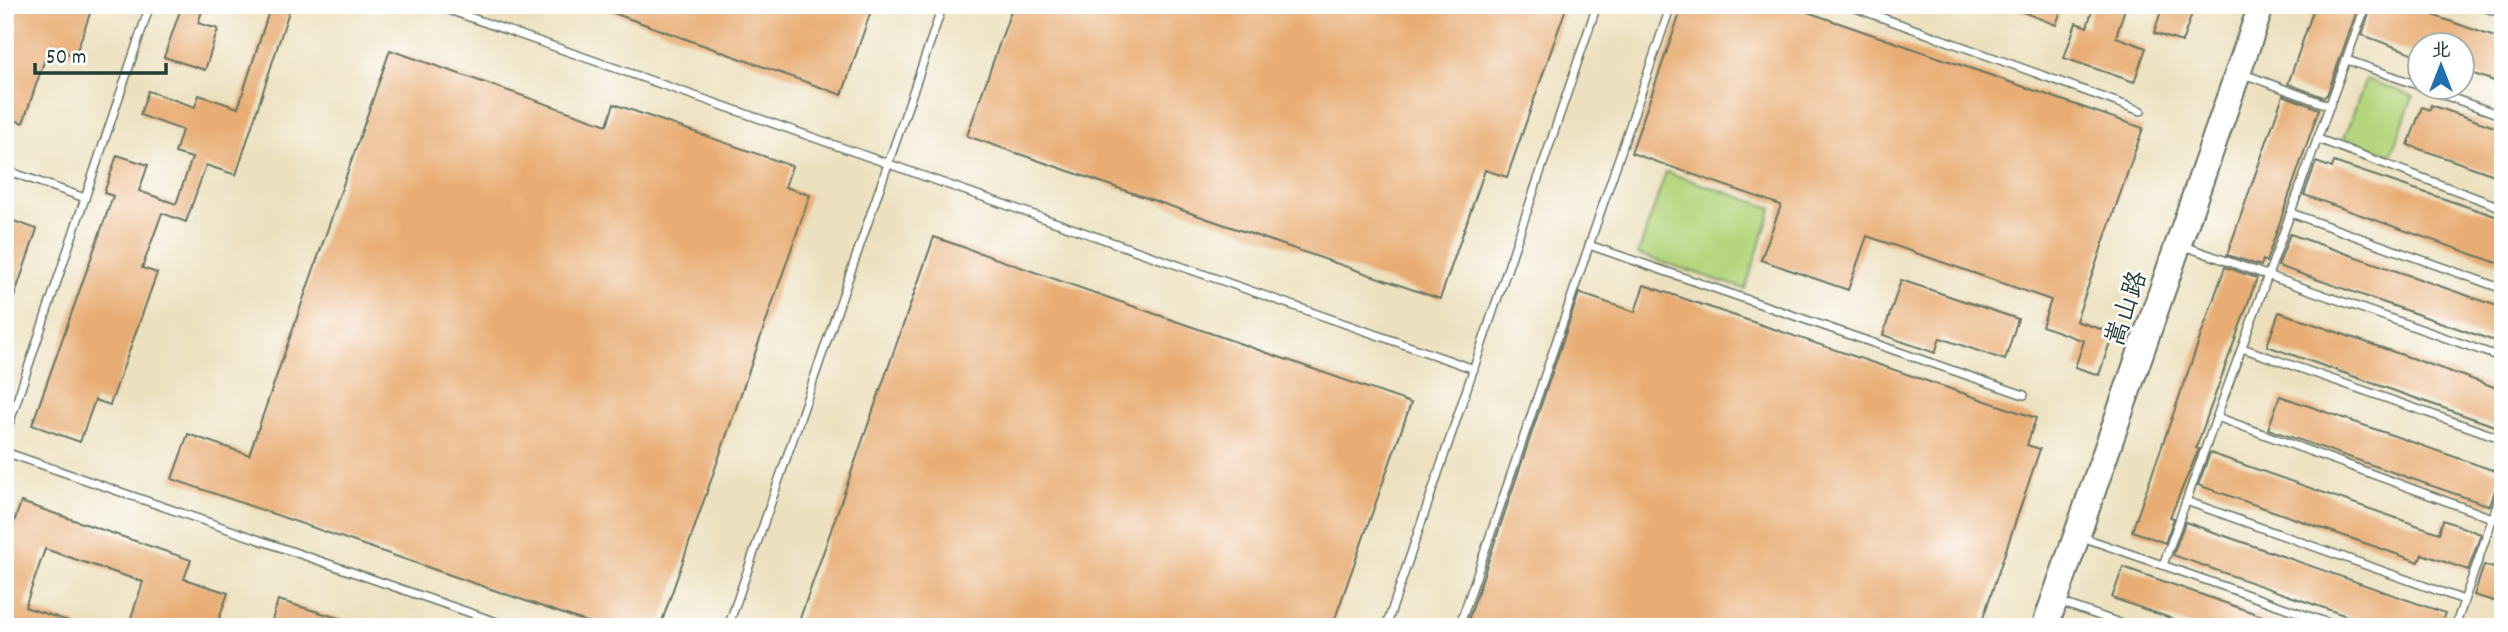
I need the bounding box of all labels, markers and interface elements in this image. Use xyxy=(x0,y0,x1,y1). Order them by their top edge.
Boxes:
scale bar xyxy=(35,32,166,76)
north arrow xyxy=(2406,32,2476,102)
text: 北 xyxy=(2431,39,2451,66)
text: 50 m xyxy=(46,44,86,74)
street label: 嵩山路 xyxy=(2098,266,2159,352)

